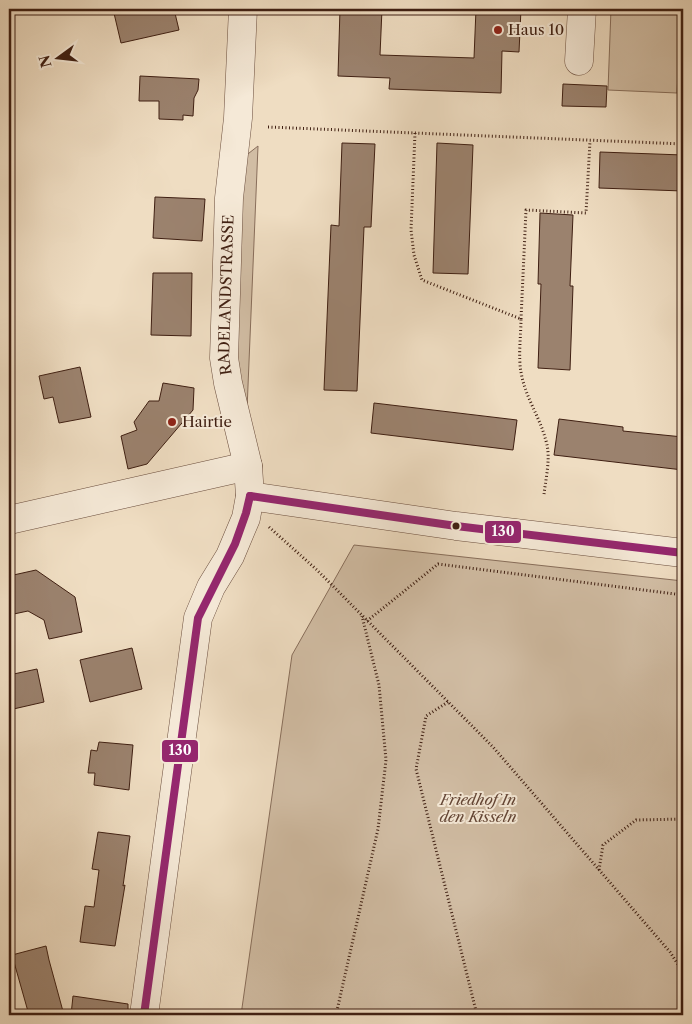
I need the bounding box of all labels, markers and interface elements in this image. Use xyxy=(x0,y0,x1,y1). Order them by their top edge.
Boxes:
place label: Haus 10 xyxy=(508,20,564,39)
marker: Haus 10 xyxy=(492,24,504,36)
north arrow xyxy=(32,32,82,82)
text: N xyxy=(35,53,56,70)
street label: RADELANDSTRASSE xyxy=(213,214,237,377)
place label: Hairtie xyxy=(182,412,232,431)
marker: Hairtie xyxy=(166,416,178,428)
line badge: 130 xyxy=(484,520,522,544)
unlabelled marker xyxy=(451,521,461,531)
text: 130 xyxy=(491,522,515,540)
line badge: 130 xyxy=(161,739,199,763)
text: 130 xyxy=(168,741,192,759)
park label: Friedhof In den Kisseln xyxy=(439,790,517,826)

